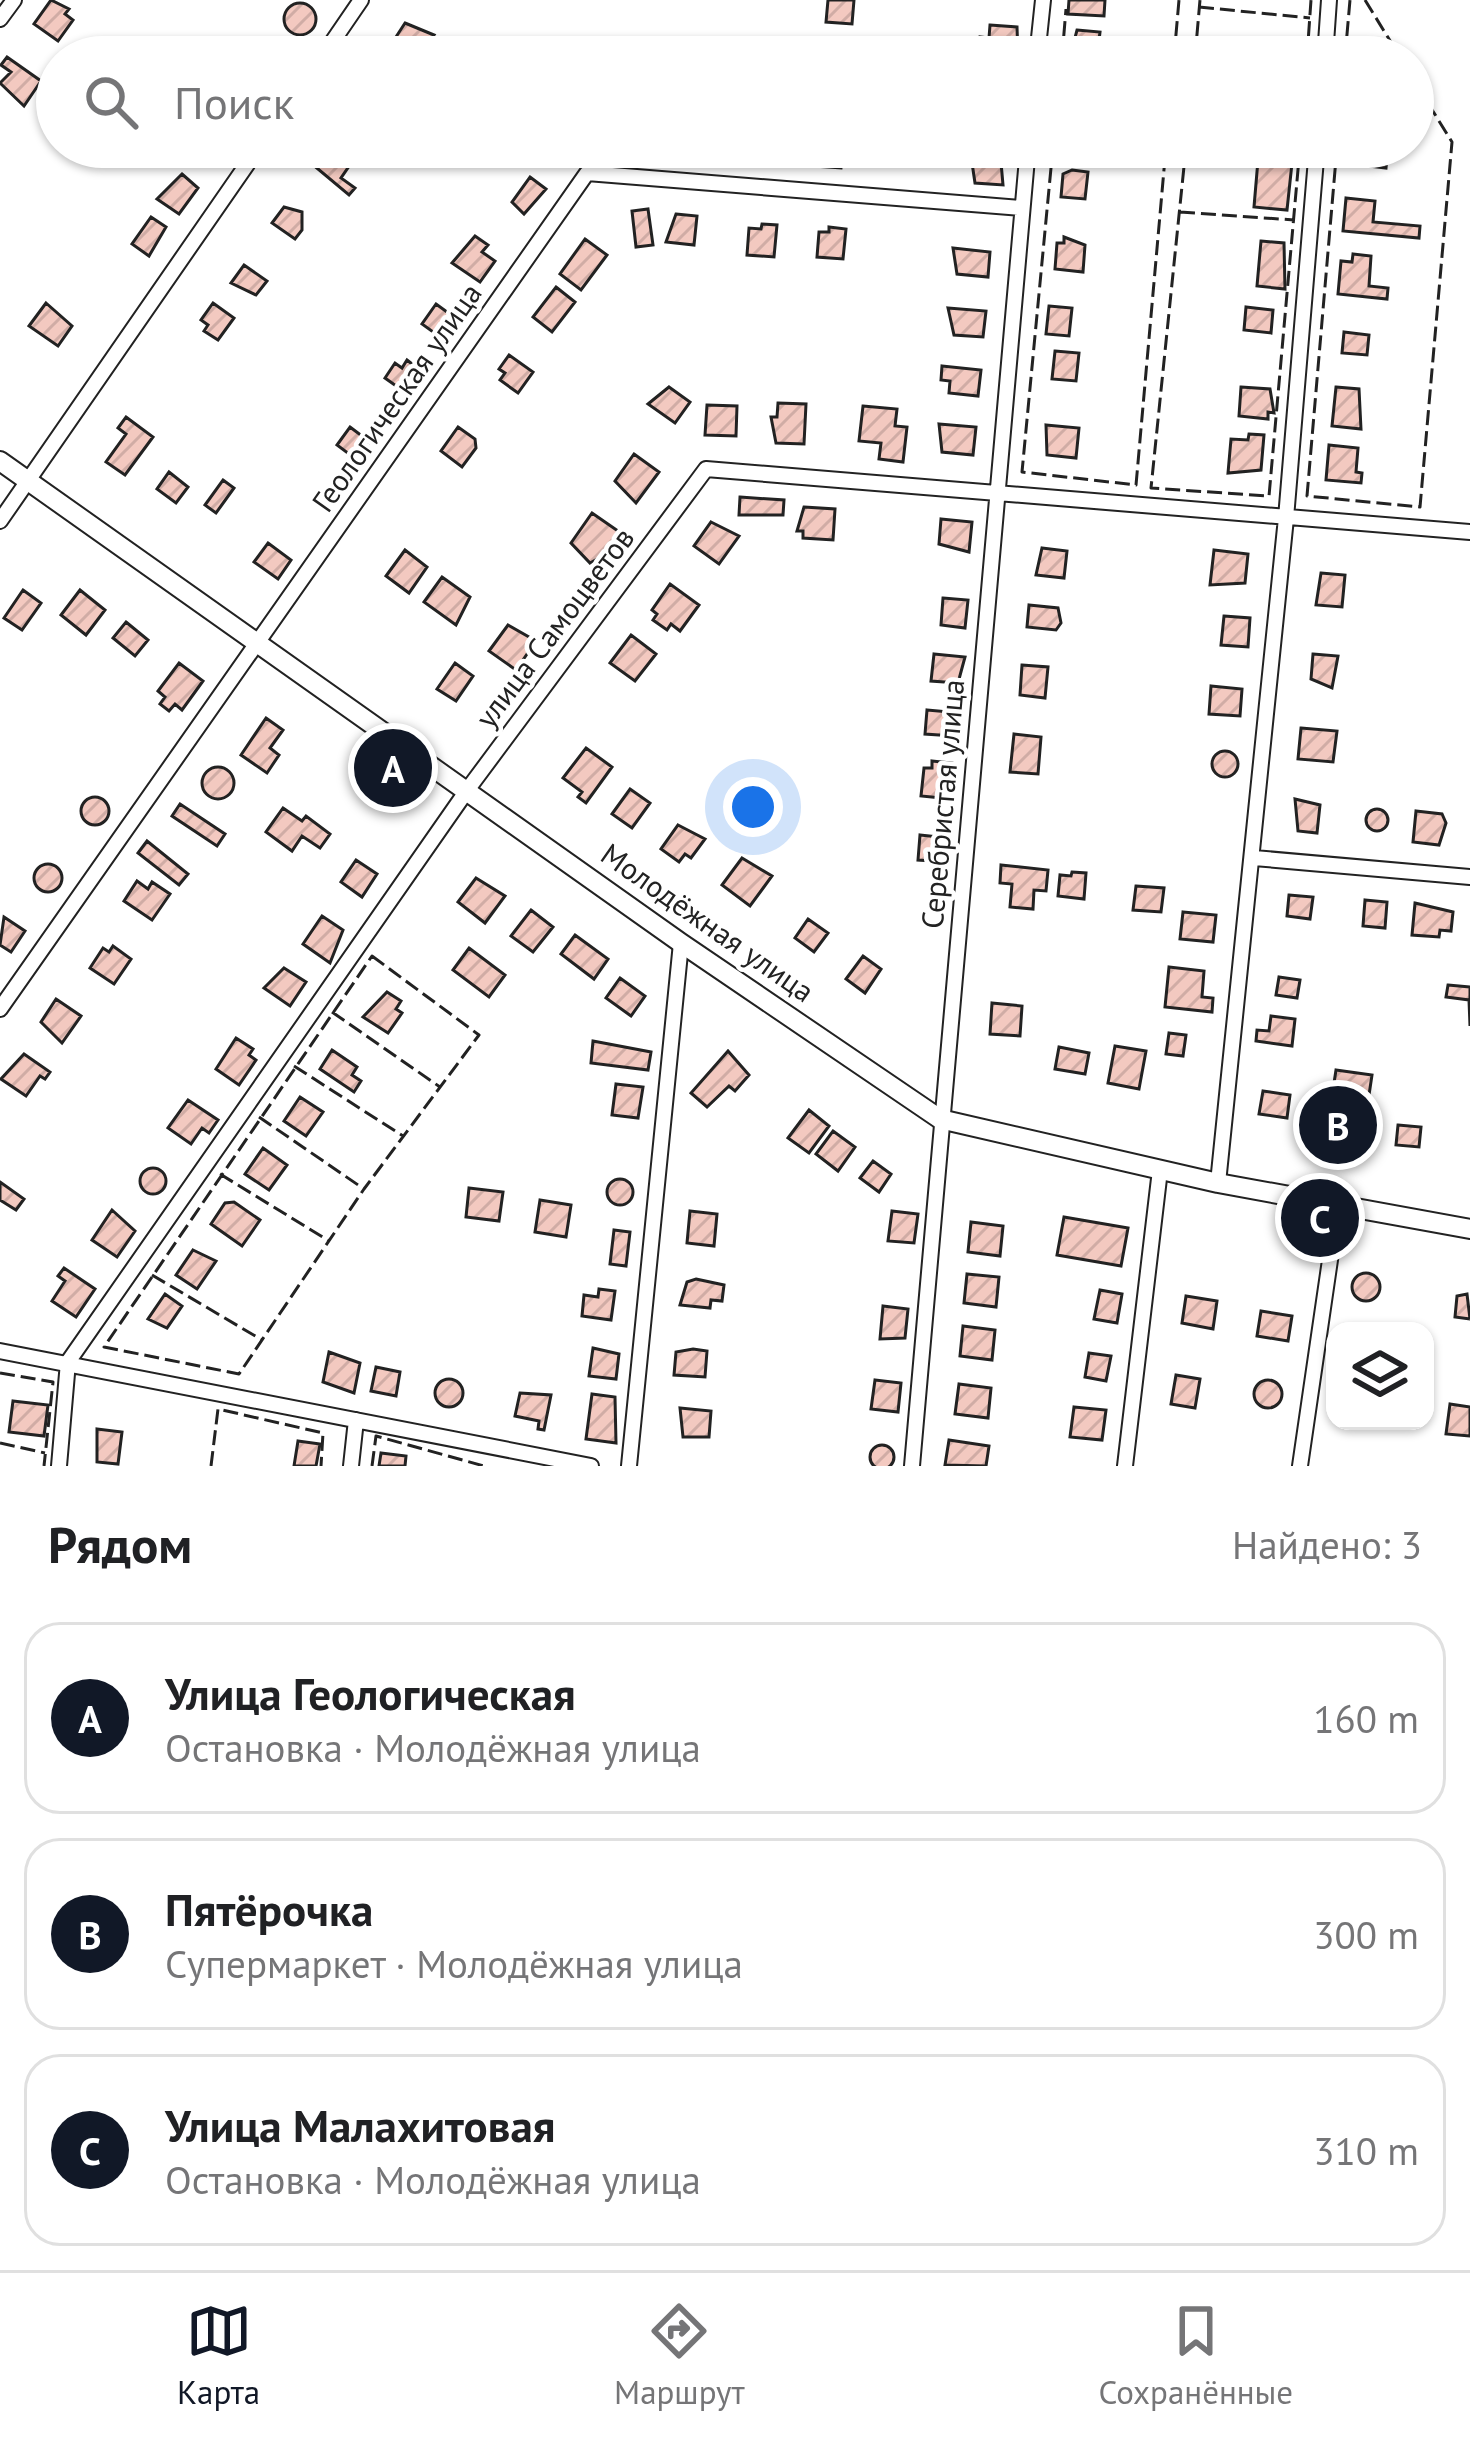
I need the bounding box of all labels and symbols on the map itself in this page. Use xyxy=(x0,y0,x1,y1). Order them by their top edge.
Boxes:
street label: Геологическая улица xyxy=(302,275,490,519)
street label: улица Самоцветов xyxy=(466,519,642,735)
street label: Серебристая улица xyxy=(912,678,972,930)
pin: A xyxy=(354,723,432,813)
your location xyxy=(723,777,783,837)
street label: Молодёжная улица xyxy=(594,834,822,1010)
pin: B xyxy=(1299,1080,1377,1170)
pin: C xyxy=(1281,1173,1359,1263)

